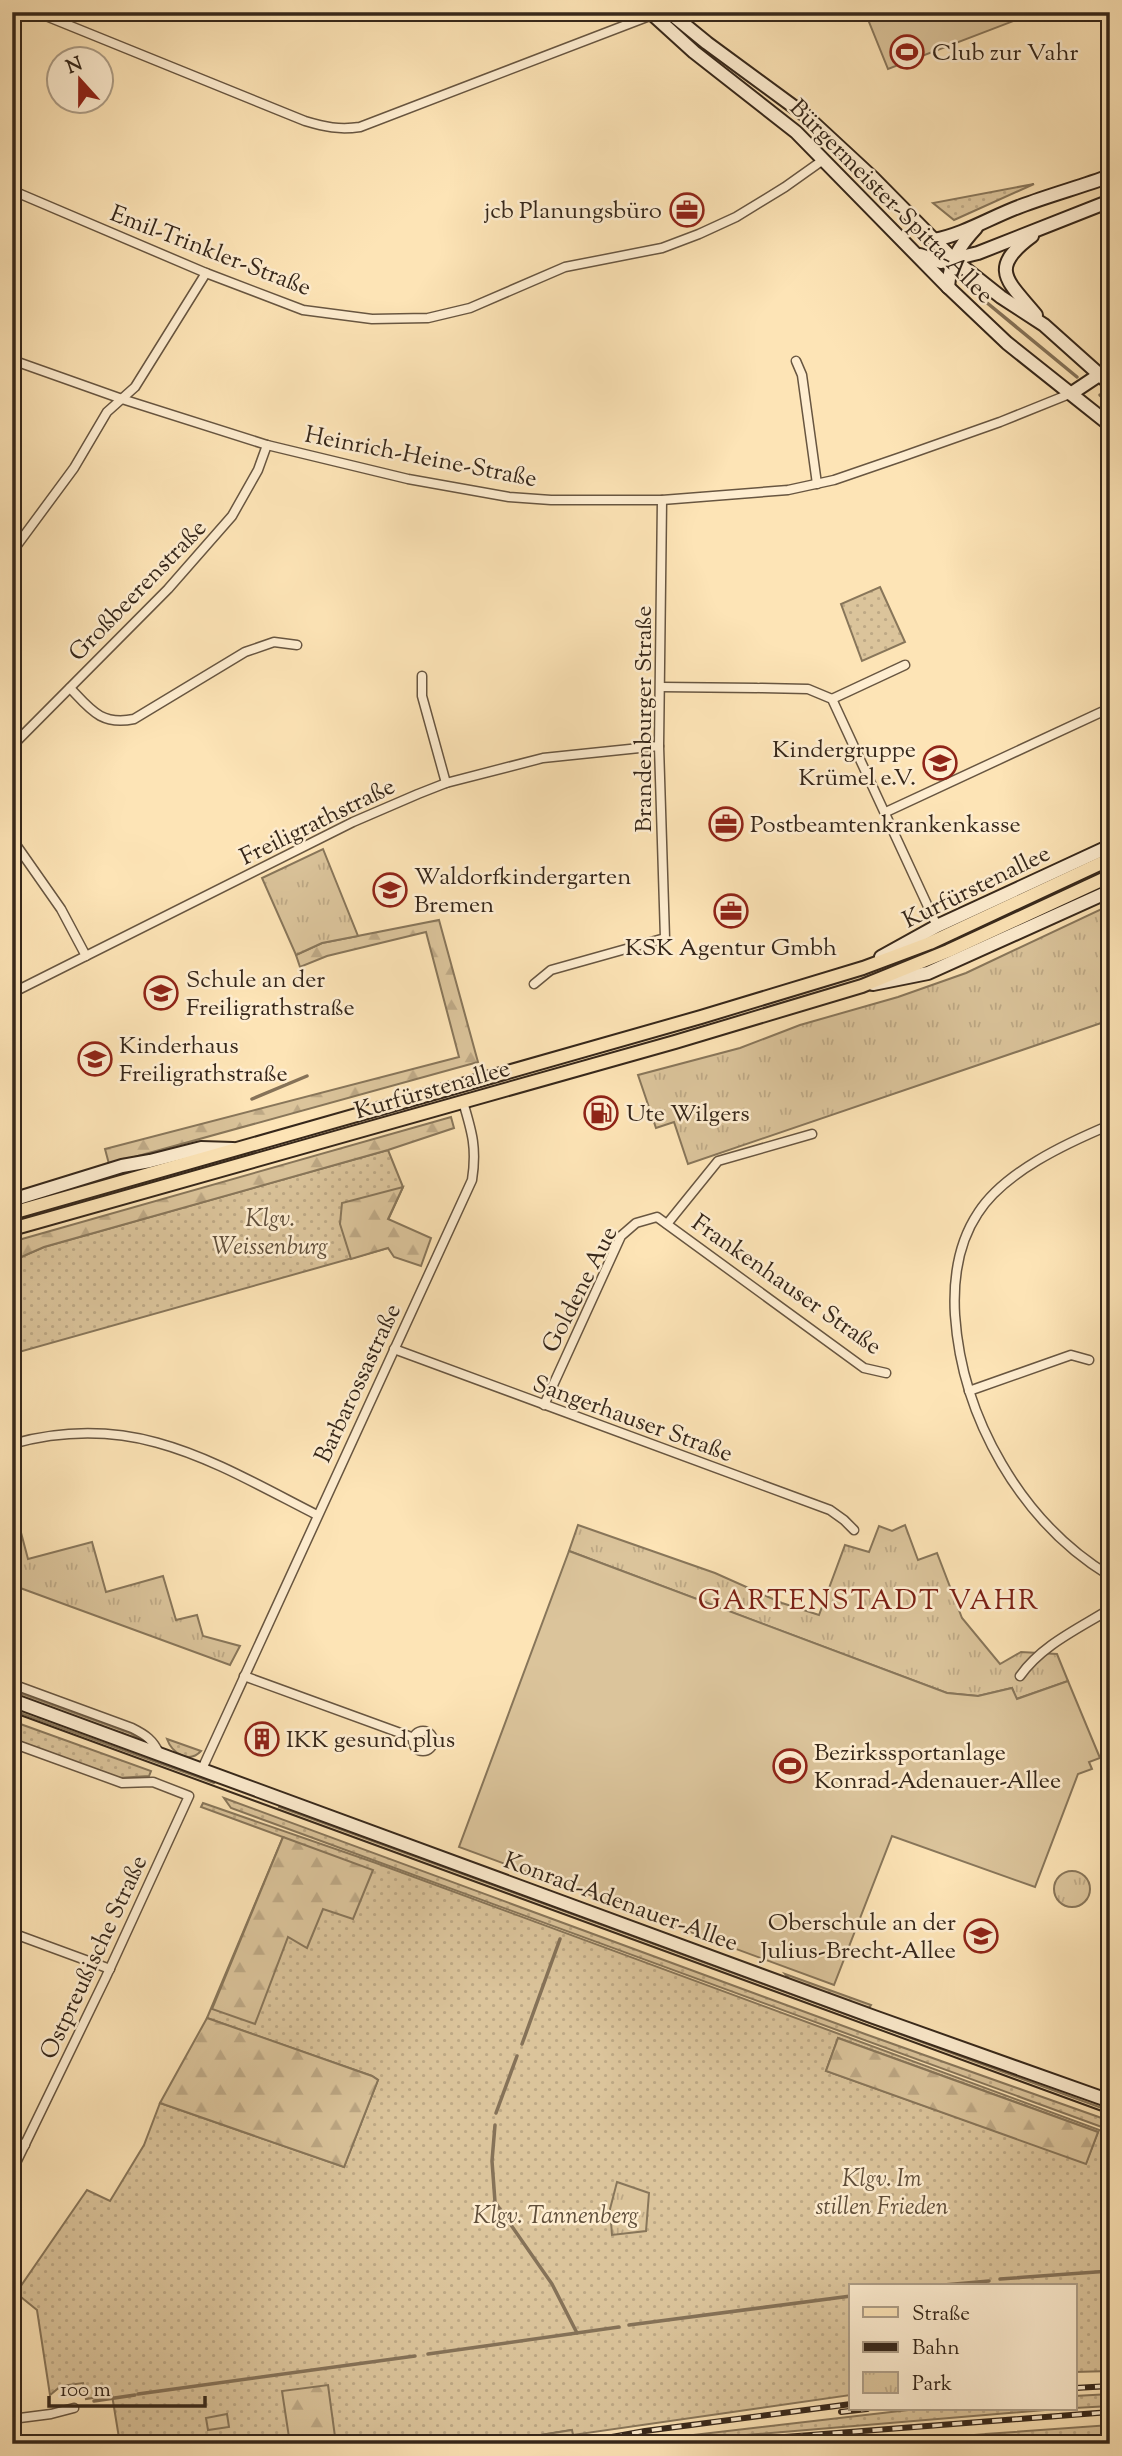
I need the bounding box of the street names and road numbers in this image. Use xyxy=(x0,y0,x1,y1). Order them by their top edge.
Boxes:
street label: Bürgermeister-Spitta-Allee xyxy=(781,93,1000,312)
street label: Emil-Trinkler-Straße xyxy=(105,198,316,306)
street label: Heinrich-Heine-Straße xyxy=(302,419,540,497)
street label: Großbeerenstraße xyxy=(62,513,215,670)
street label: Brandenburger Straße xyxy=(628,606,662,832)
street label: Freiligrathstraße xyxy=(235,771,401,875)
street label: Kurfürstenallee xyxy=(897,837,1056,938)
street label: Kurfürstenallee xyxy=(351,1053,514,1129)
street label: Frankenhauser Straße xyxy=(684,1207,888,1364)
street label: Goldene Aue xyxy=(534,1221,627,1359)
street label: Barbarossastraße xyxy=(307,1299,411,1469)
street label: Sangerhauser Straße xyxy=(527,1368,737,1472)
street label: Konrad-Adenauer-Allee xyxy=(498,1845,742,1961)
street label: Ostpreußische Straße xyxy=(33,1850,157,2065)

